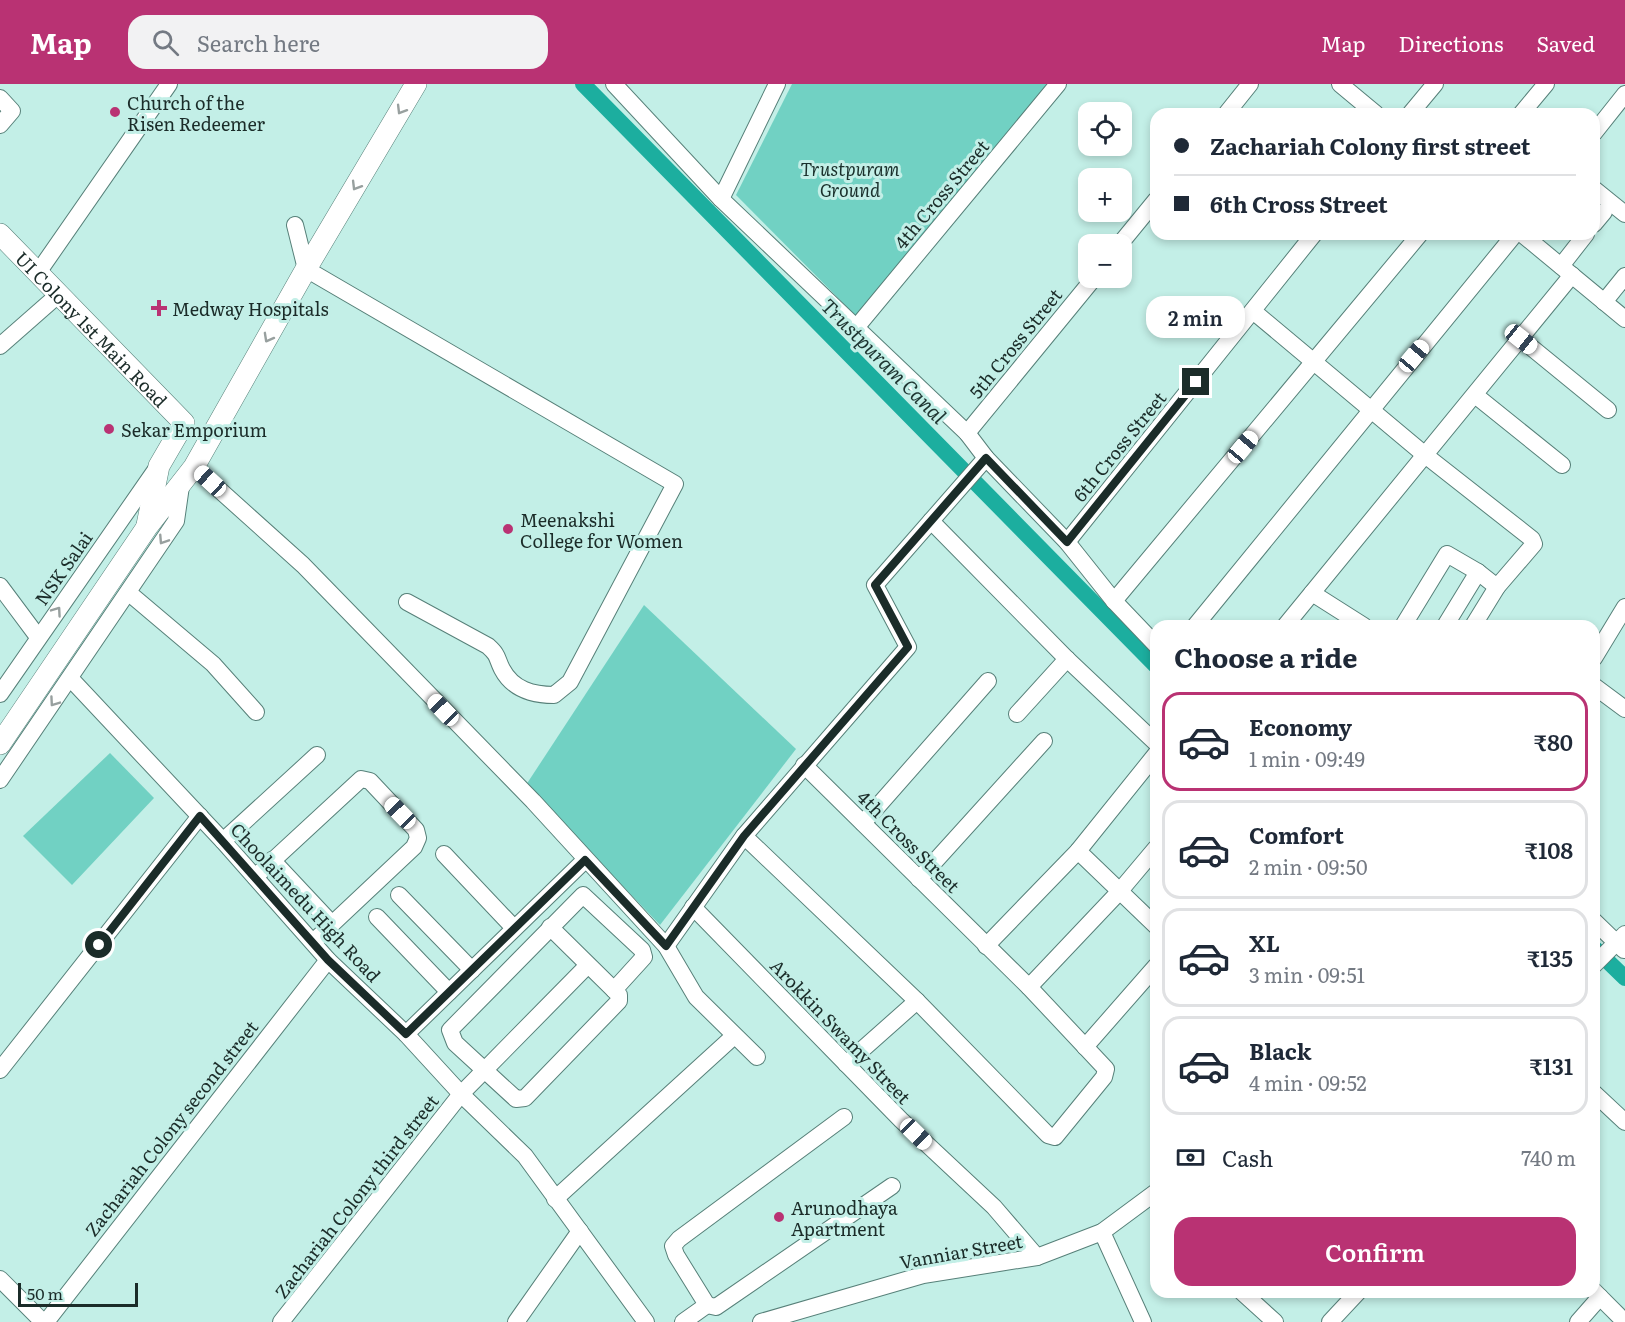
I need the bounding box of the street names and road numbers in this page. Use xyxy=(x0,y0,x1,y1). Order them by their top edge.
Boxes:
street label: 4th Cross Street xyxy=(887,133,995,254)
street label: UI Colony 1st Main Road xyxy=(10,244,174,413)
street label: 5th Cross Street xyxy=(962,282,1068,404)
street label: 6th Cross Street xyxy=(1066,384,1172,507)
street label: NSK Salai xyxy=(28,525,98,611)
street label: 4th Cross Street xyxy=(852,784,967,899)
street label: Choolaimedu High Road xyxy=(225,816,387,988)
street label: Arokkin Swamy Street xyxy=(765,952,918,1110)
street label: Zachariah Colony second street xyxy=(78,1014,264,1242)
street label: Zachariah Colony third street xyxy=(268,1088,445,1304)
street label: Vanniar Street xyxy=(897,1227,1025,1275)

